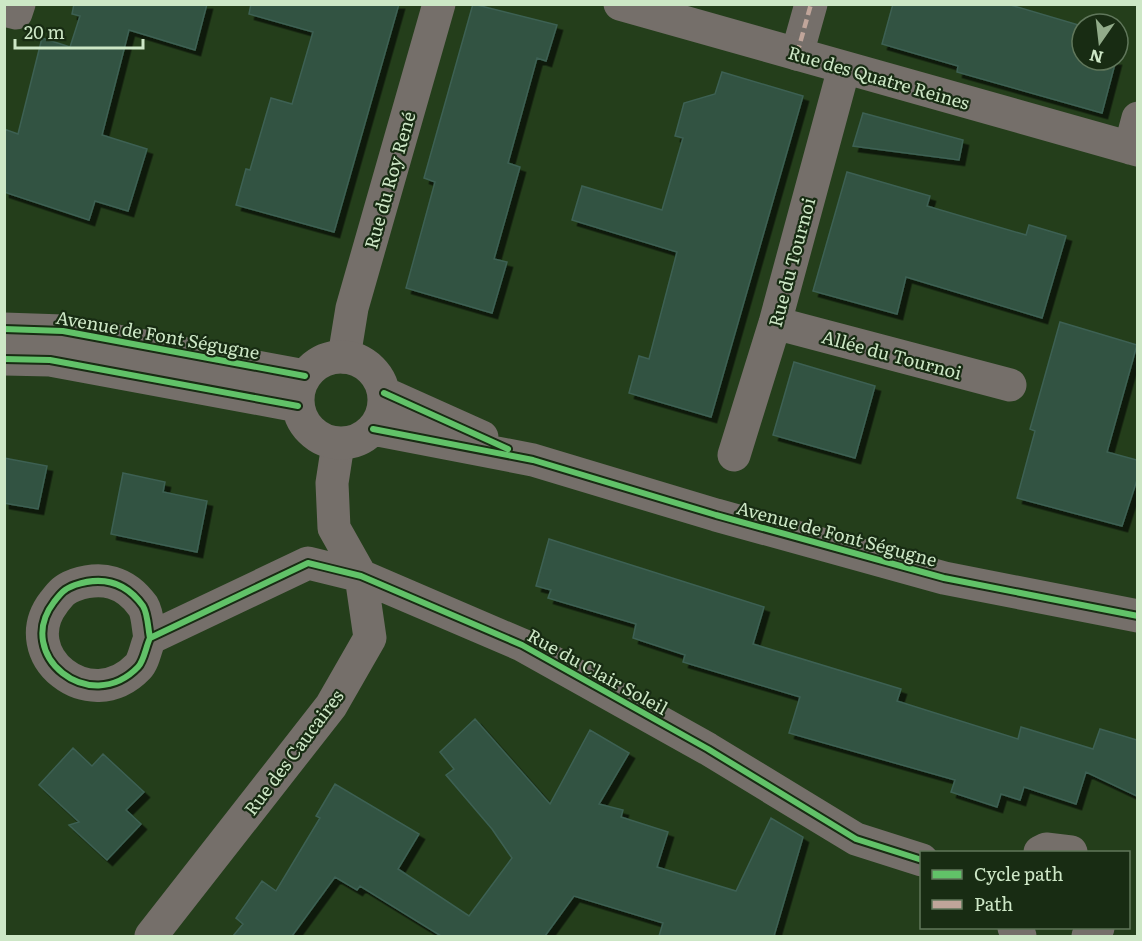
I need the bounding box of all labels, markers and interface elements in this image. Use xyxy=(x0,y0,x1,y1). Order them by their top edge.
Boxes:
scale bar xyxy=(15,12,142,50)
north arrow xyxy=(1070,12,1130,72)
text: 20 m xyxy=(24,18,65,45)
street label: Rue des Quatre Reines xyxy=(785,38,973,116)
text: N xyxy=(1087,44,1106,71)
street label: Rue du Roy René xyxy=(356,108,422,252)
street label: Rue du Tournoi xyxy=(761,194,821,330)
street label: Avenue de Font Ségugne xyxy=(54,303,262,365)
street label: Allée du Tournoi xyxy=(819,322,965,386)
street label: Avenue de Font Ségugne xyxy=(734,493,940,573)
street label: Rue du Clair Soleil xyxy=(523,621,673,721)
street label: Rue des Caucaires xyxy=(237,683,349,821)
legend xyxy=(920,851,1130,929)
text: Cycle path xyxy=(974,860,1063,887)
text: Path xyxy=(974,890,1013,917)

